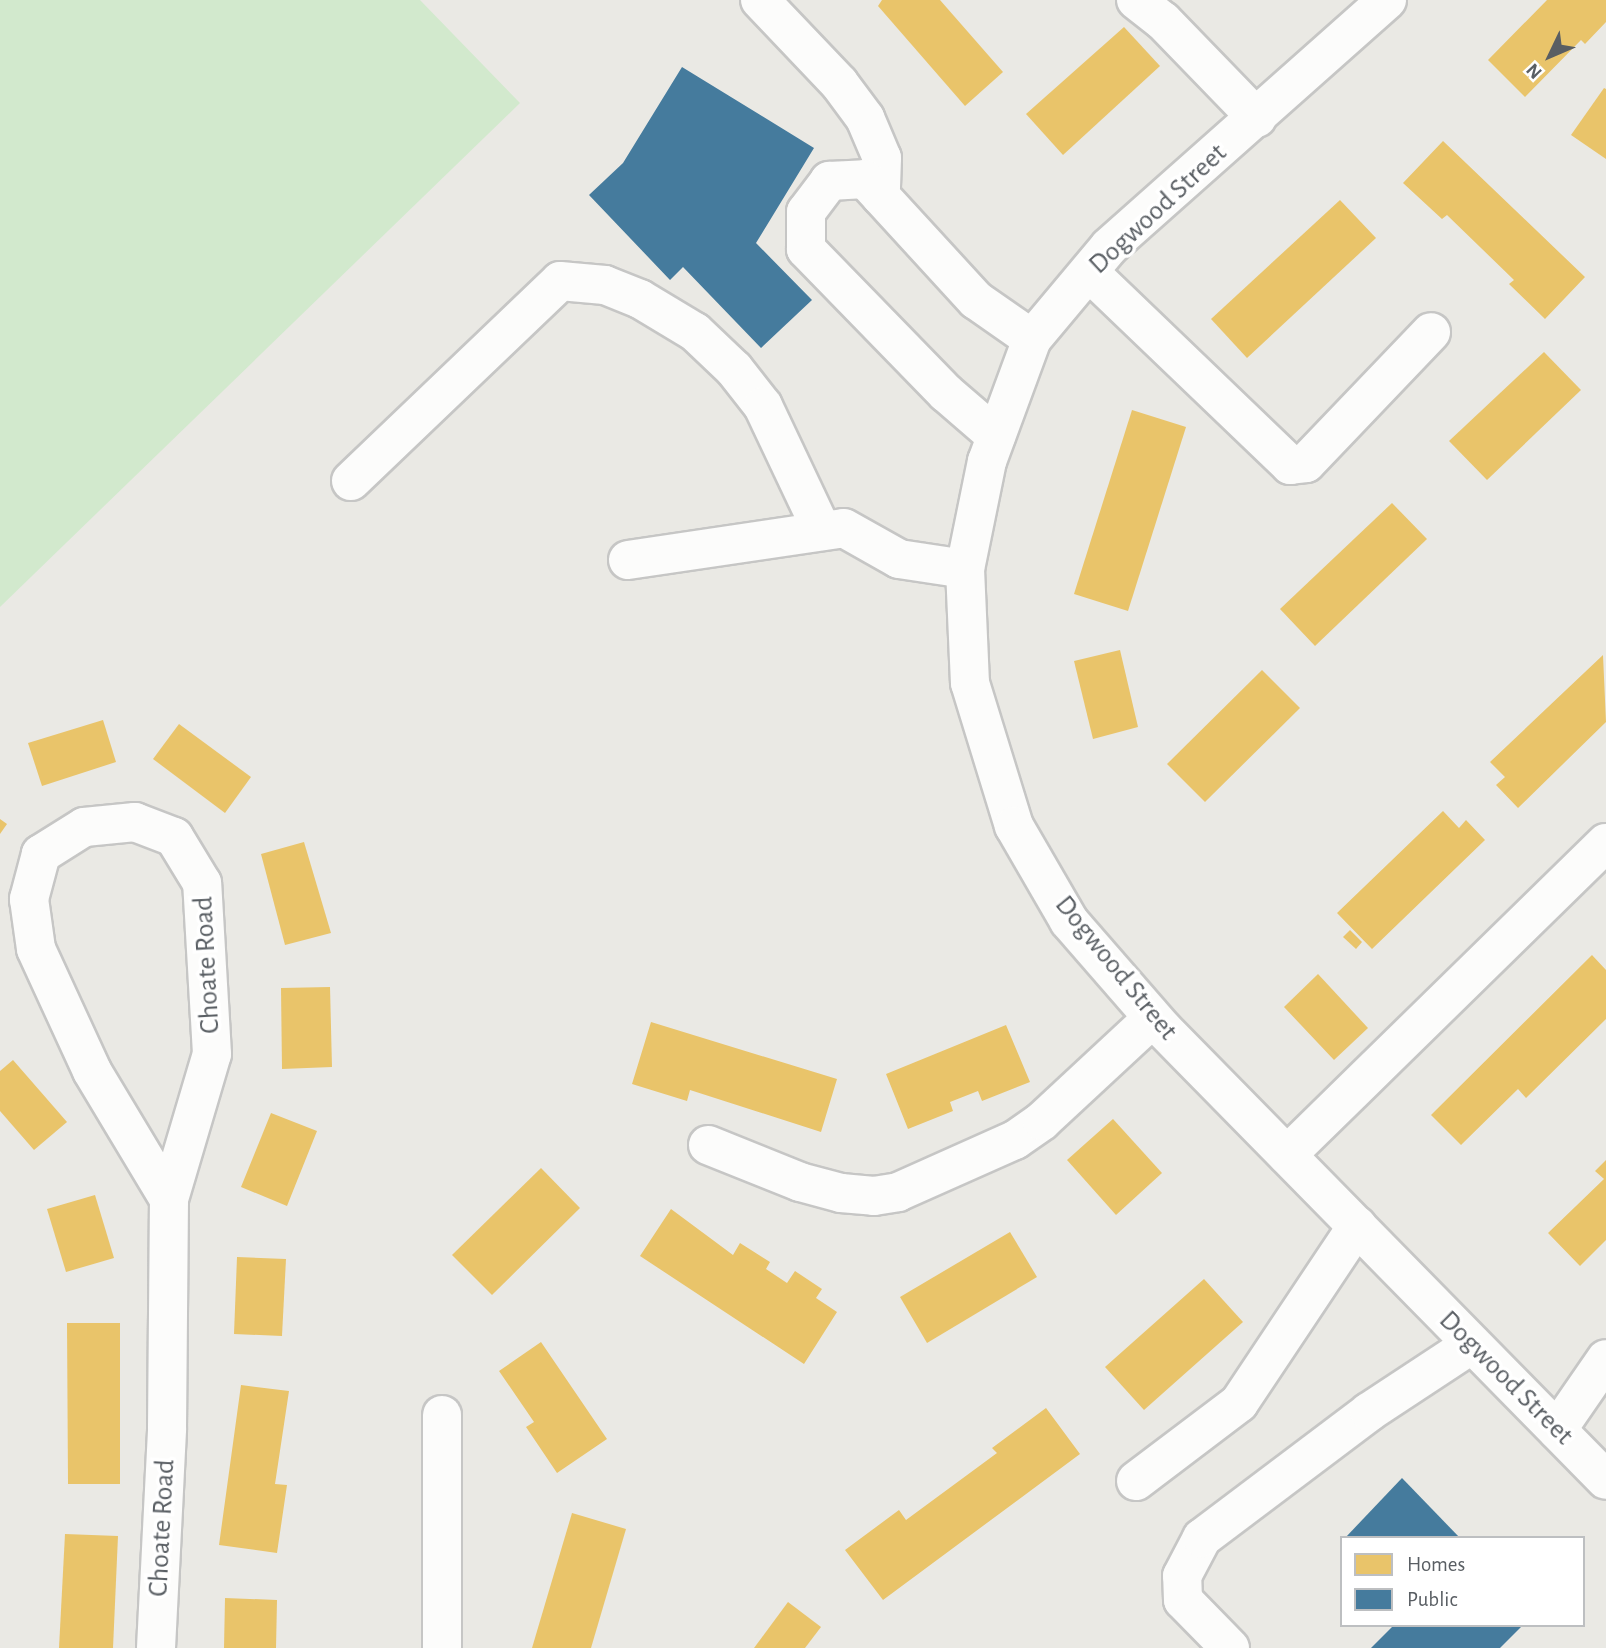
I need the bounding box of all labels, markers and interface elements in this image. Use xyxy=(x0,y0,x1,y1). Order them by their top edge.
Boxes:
north arrow xyxy=(1515,21,1585,91)
text: N xyxy=(1523,60,1546,82)
street label: Dogwood Street xyxy=(1082,137,1234,281)
street label: Dogwood Street xyxy=(1047,889,1185,1047)
street label: Choate Road xyxy=(187,895,227,1035)
street label: Dogwood Street xyxy=(1432,1304,1580,1452)
street label: Choate Road xyxy=(142,1458,182,1598)
legend xyxy=(1340,1536,1585,1627)
text: Homes xyxy=(1407,1554,1465,1575)
text: Public xyxy=(1407,1589,1457,1610)

